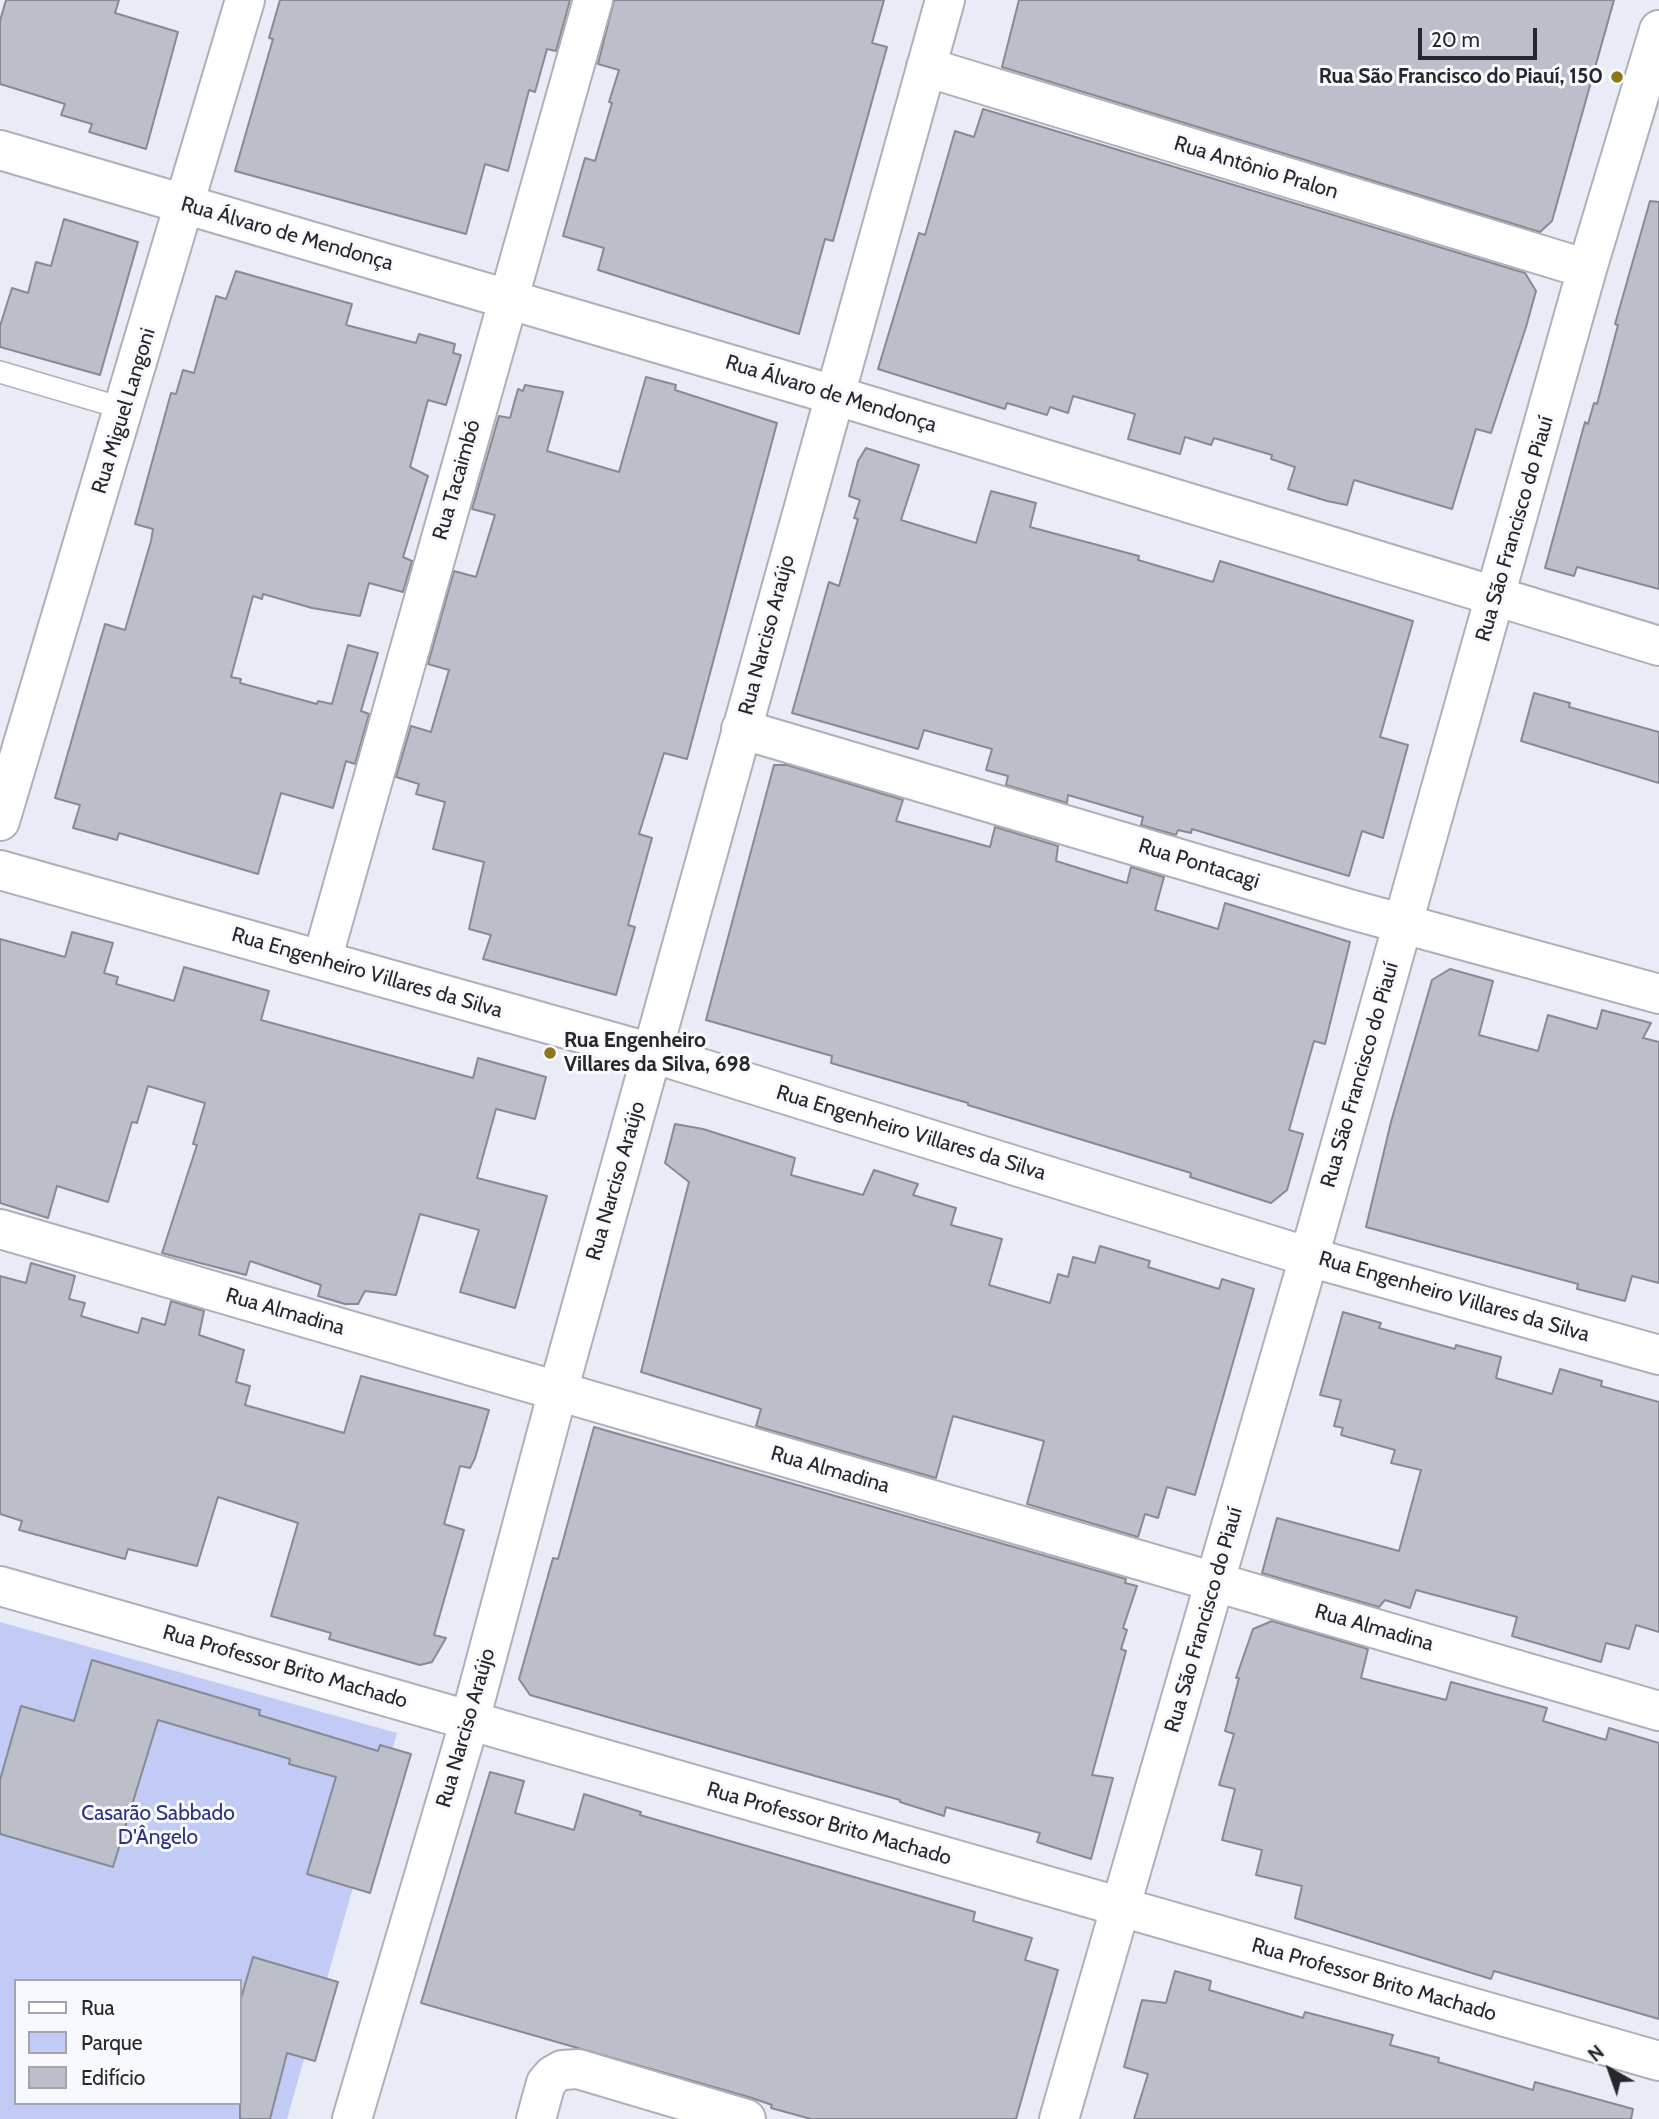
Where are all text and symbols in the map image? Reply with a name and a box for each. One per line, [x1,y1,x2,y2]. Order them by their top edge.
scale bar [1421,14,1540,58]
text: 20 m [1431,27,1480,52]
place label: Rua São Francisco do Piauí, 150 [1319,64,1603,90]
marker: Rua São Francisco do Piauí, 150 [1609,69,1625,85]
street label: Rua Antônio Pralon [1171,131,1341,205]
street label: Rua Álvaro de Mendonça [178,192,396,276]
street label: Rua Miguel Langoni [87,325,161,497]
street label: Rua Álvaro de Mendonça [722,350,940,438]
street label: Rua São Francisco do Piauí [1471,413,1559,645]
street label: Rua Tacaimbó [428,417,486,543]
street label: Rua Narciso Araújo [734,552,800,718]
street label: Rua Pontacagi [1135,834,1263,894]
street label: Rua Engenheiro Villares da Silva [229,922,505,1024]
street label: Rua São Francisco do Piauí [1316,959,1404,1191]
place label: Rua Engenheiro Villares da Silva, 698 [564,1028,751,1078]
marker: Rua Engenheiro Villares da Silva, 698 [542,1045,558,1061]
street label: Rua Engenheiro Villares da Silva [773,1080,1049,1186]
street label: Rua Narciso Araújo [581,1098,651,1264]
street label: Rua Engenheiro Villares da Silva [1316,1246,1592,1348]
street label: Rua Almadina [223,1283,347,1341]
street label: Rua Almadina [768,1441,892,1499]
street label: Rua São Francisco do Piauí [1160,1504,1248,1736]
street label: Rua Almadina [1312,1599,1436,1657]
street label: Rua Professor Brito Machado [160,1620,410,1714]
street label: Rua Narciso Araújo [431,1645,501,1811]
street label: Rua Professor Brito Machado [704,1777,954,1871]
park label: Casarão Sabbado D'Ângelo [81,1801,235,1851]
street label: Rua Professor Brito Machado [1249,1933,1499,2027]
legend [14,1979,242,2105]
text: Rua [81,1995,115,2020]
text: Parque [81,2030,143,2055]
north arrow [1575,2035,1645,2105]
text: N [1584,2040,1609,2067]
text: Edifício [81,2065,145,2090]

